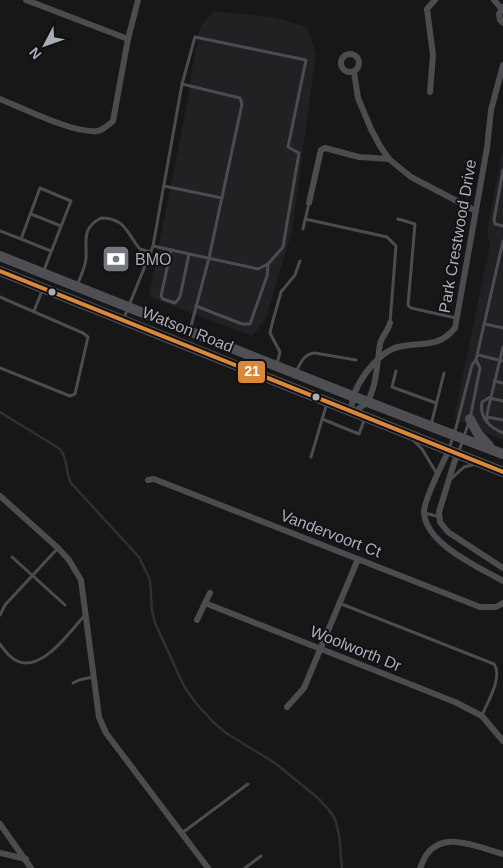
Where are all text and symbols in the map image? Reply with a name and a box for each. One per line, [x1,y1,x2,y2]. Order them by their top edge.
north arrow [20,20,70,70]
text: N [26,44,45,63]
street label: Park Crestwood Drive [436,158,479,314]
bank icon: BMO [101,244,131,274]
place label: BMO [135,251,171,268]
unlabelled marker [47,287,57,297]
street label: Watson Road [140,304,236,355]
line badge: 21 [237,360,266,384]
text: 21 [244,363,260,379]
unlabelled marker [311,392,321,402]
street label: Vandervoort Ct [278,506,384,561]
street label: Woolworth Dr [308,622,404,675]

